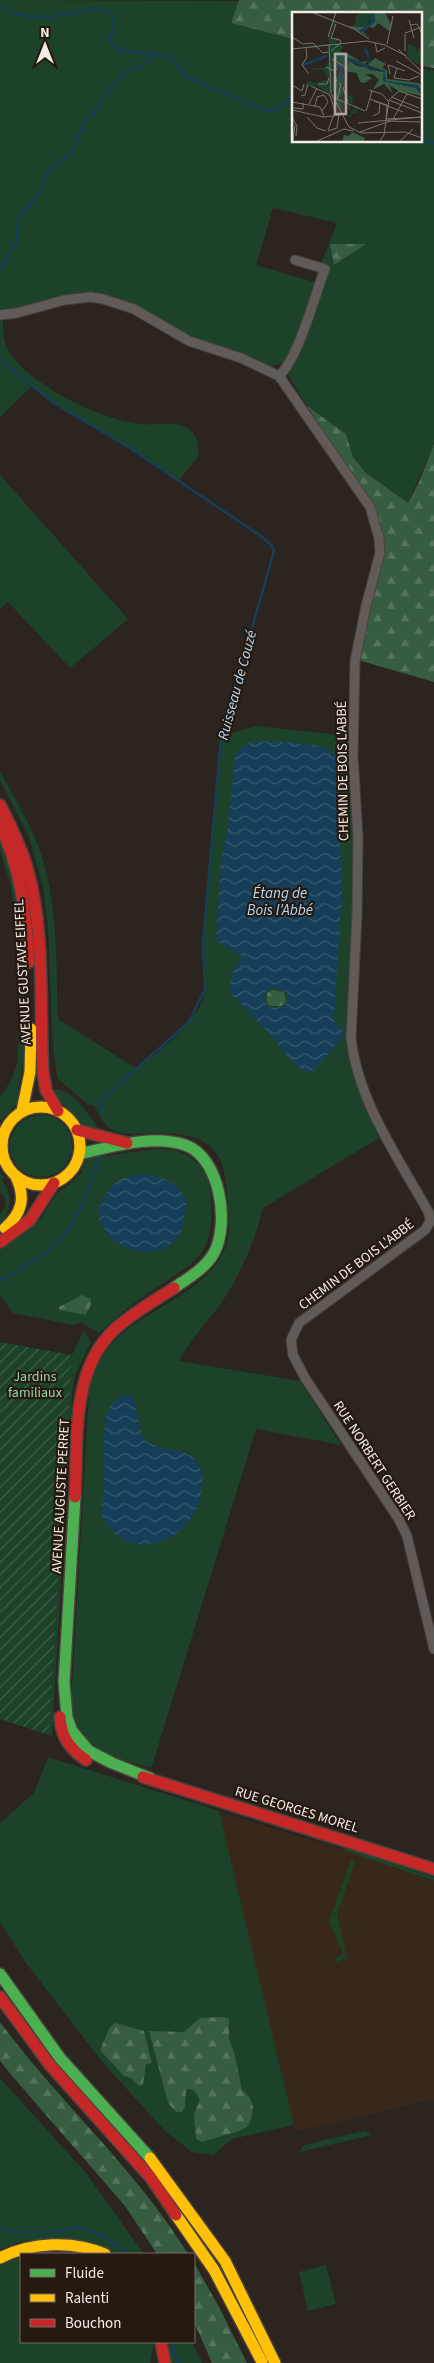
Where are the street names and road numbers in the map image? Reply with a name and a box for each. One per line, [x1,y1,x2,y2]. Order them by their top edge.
street label: CHEMIN DE BOIS L'ABBÉ [332,701,354,841]
street label: AVENUE GUSTAVE EIFFEL [9,898,37,1045]
street label: CHEMIN DE BOIS L'ABBÉ [295,1215,419,1315]
street label: RUE NORBERT GERBIER [328,1397,420,1524]
street label: AVENUE AUGUSTE PERRET [47,1418,75,1574]
street label: RUE GEORGES MOREL [232,1782,361,1838]

